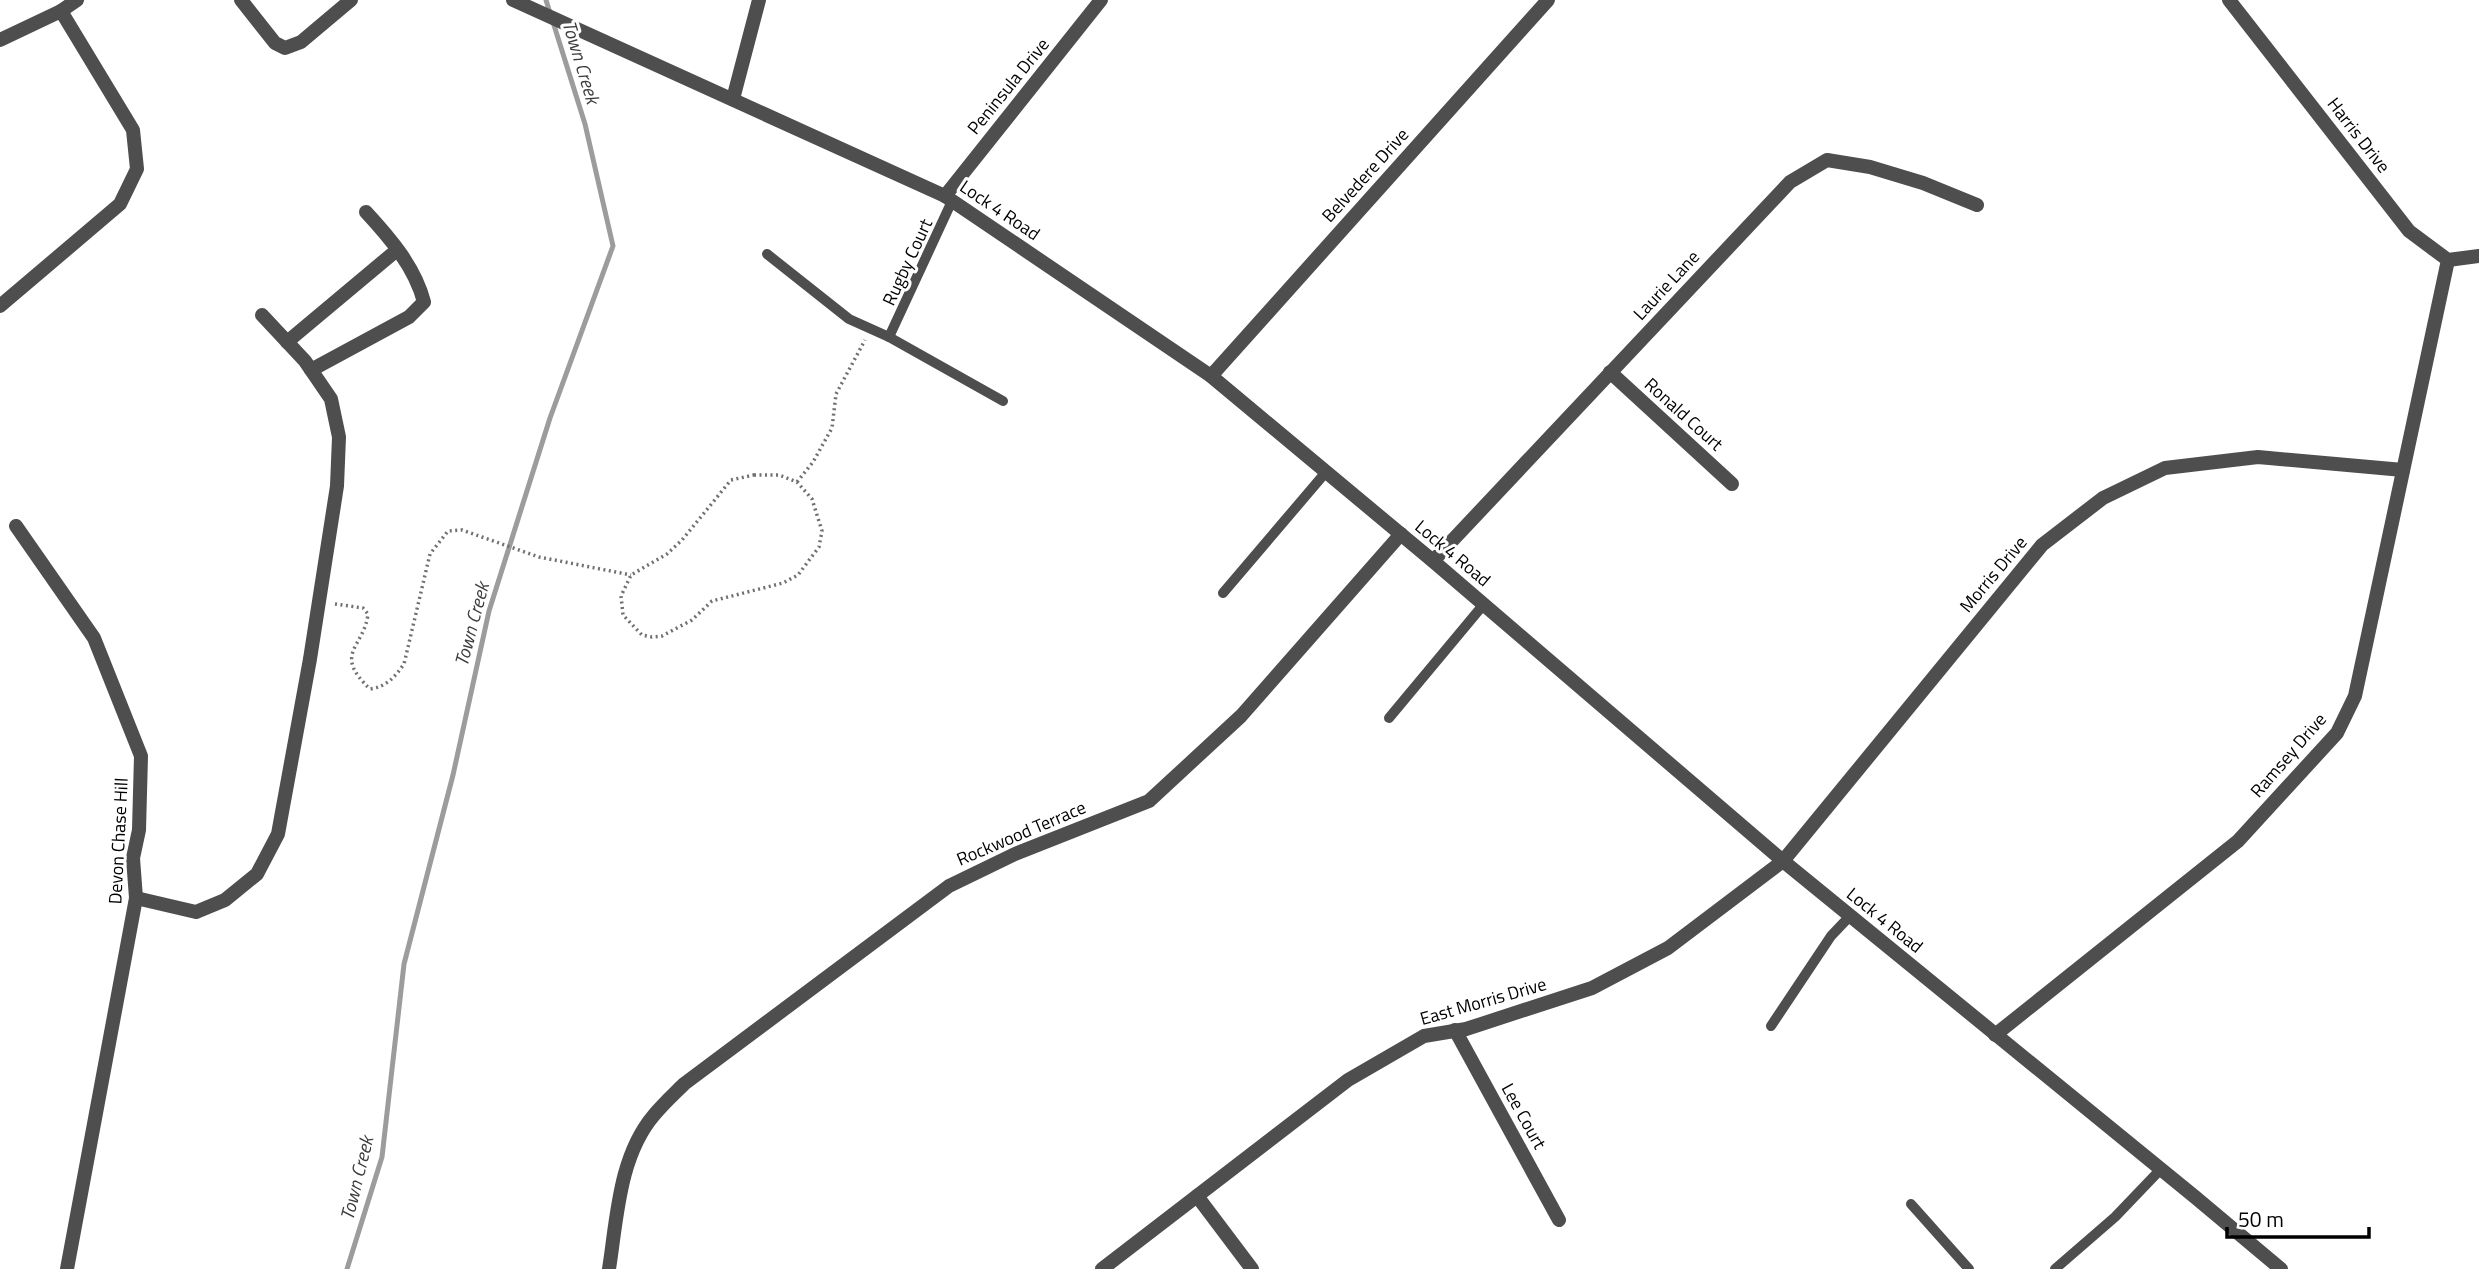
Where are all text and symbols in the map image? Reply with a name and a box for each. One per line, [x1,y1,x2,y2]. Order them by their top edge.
water label: Town Creek [556,17,609,110]
street label: Peninsula Drive [961,32,1055,140]
street label: Harris Drive [2321,92,2397,178]
street label: Belvedere Drive [1315,122,1415,228]
street label: Lock 4 Road [955,173,1045,247]
street label: Rugby Court [875,214,939,310]
street label: Laurie Lane [1627,244,1705,326]
street label: Ronald Court [1639,371,1730,457]
street label: Lock 4 Road [1409,513,1497,593]
street label: Morris Drive [1953,530,2033,618]
water label: Town Creek [446,576,497,669]
street label: Ramsey Drive [2244,707,2332,803]
street label: Devon Chase Hill [101,777,135,905]
street label: Rockwood Terrace [952,794,1090,872]
street label: Lock 4 Road [1841,881,1929,959]
street label: East Morris Drive [1417,970,1549,1032]
street label: Lee Court [1495,1078,1554,1155]
water label: Town Creek [332,1131,381,1223]
scale bar [2227,1196,2369,1240]
text: 50 m [2238,1203,2284,1235]

